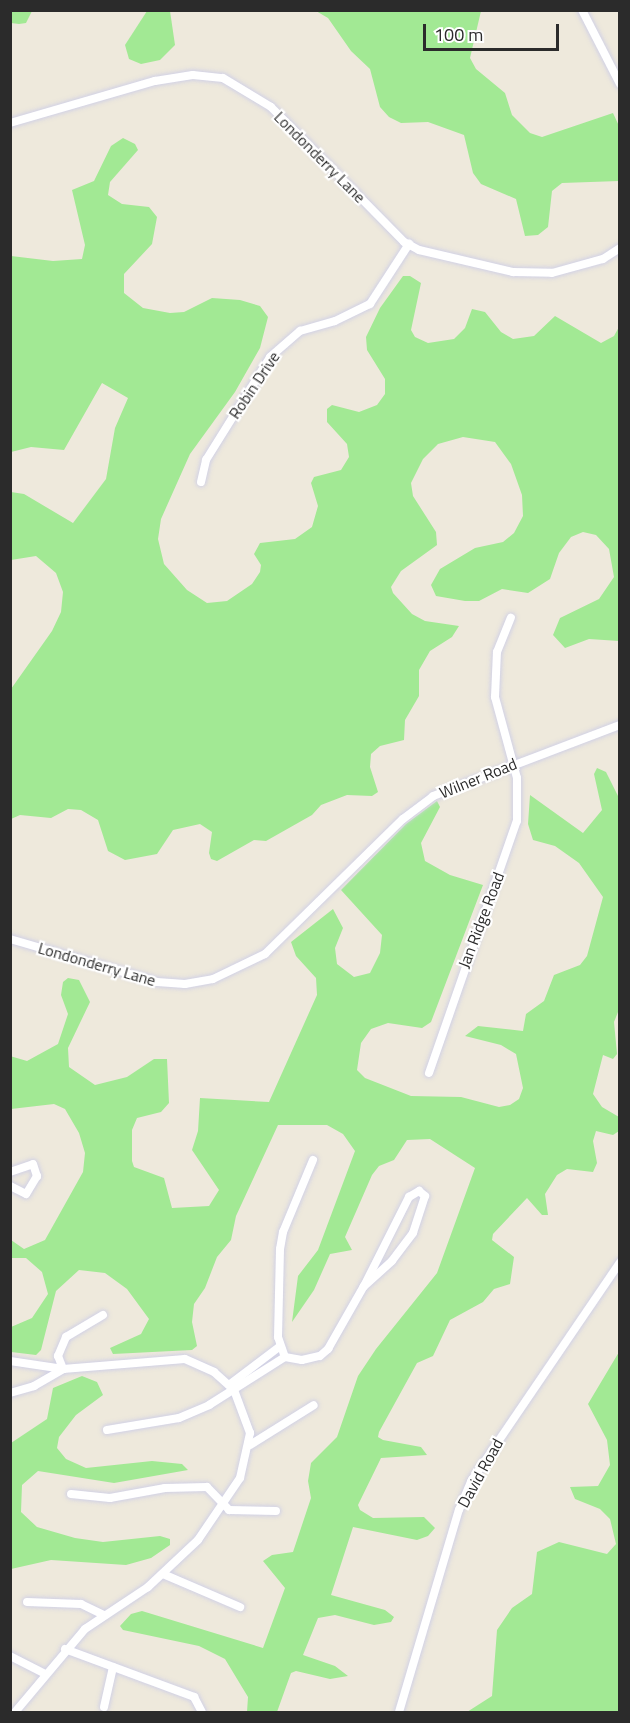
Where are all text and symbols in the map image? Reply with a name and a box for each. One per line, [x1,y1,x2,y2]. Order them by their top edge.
scale bar [426,12,562,50]
text: 100 m [434,21,483,48]
street label: Londonderry Lane [270,107,370,207]
street label: Robin Drive [224,348,284,422]
street label: Wilner Road [437,754,519,802]
street label: Jan Ridge Road [454,869,508,971]
street label: Londonderry Lane [36,938,158,990]
street label: David Road [453,1435,507,1511]

